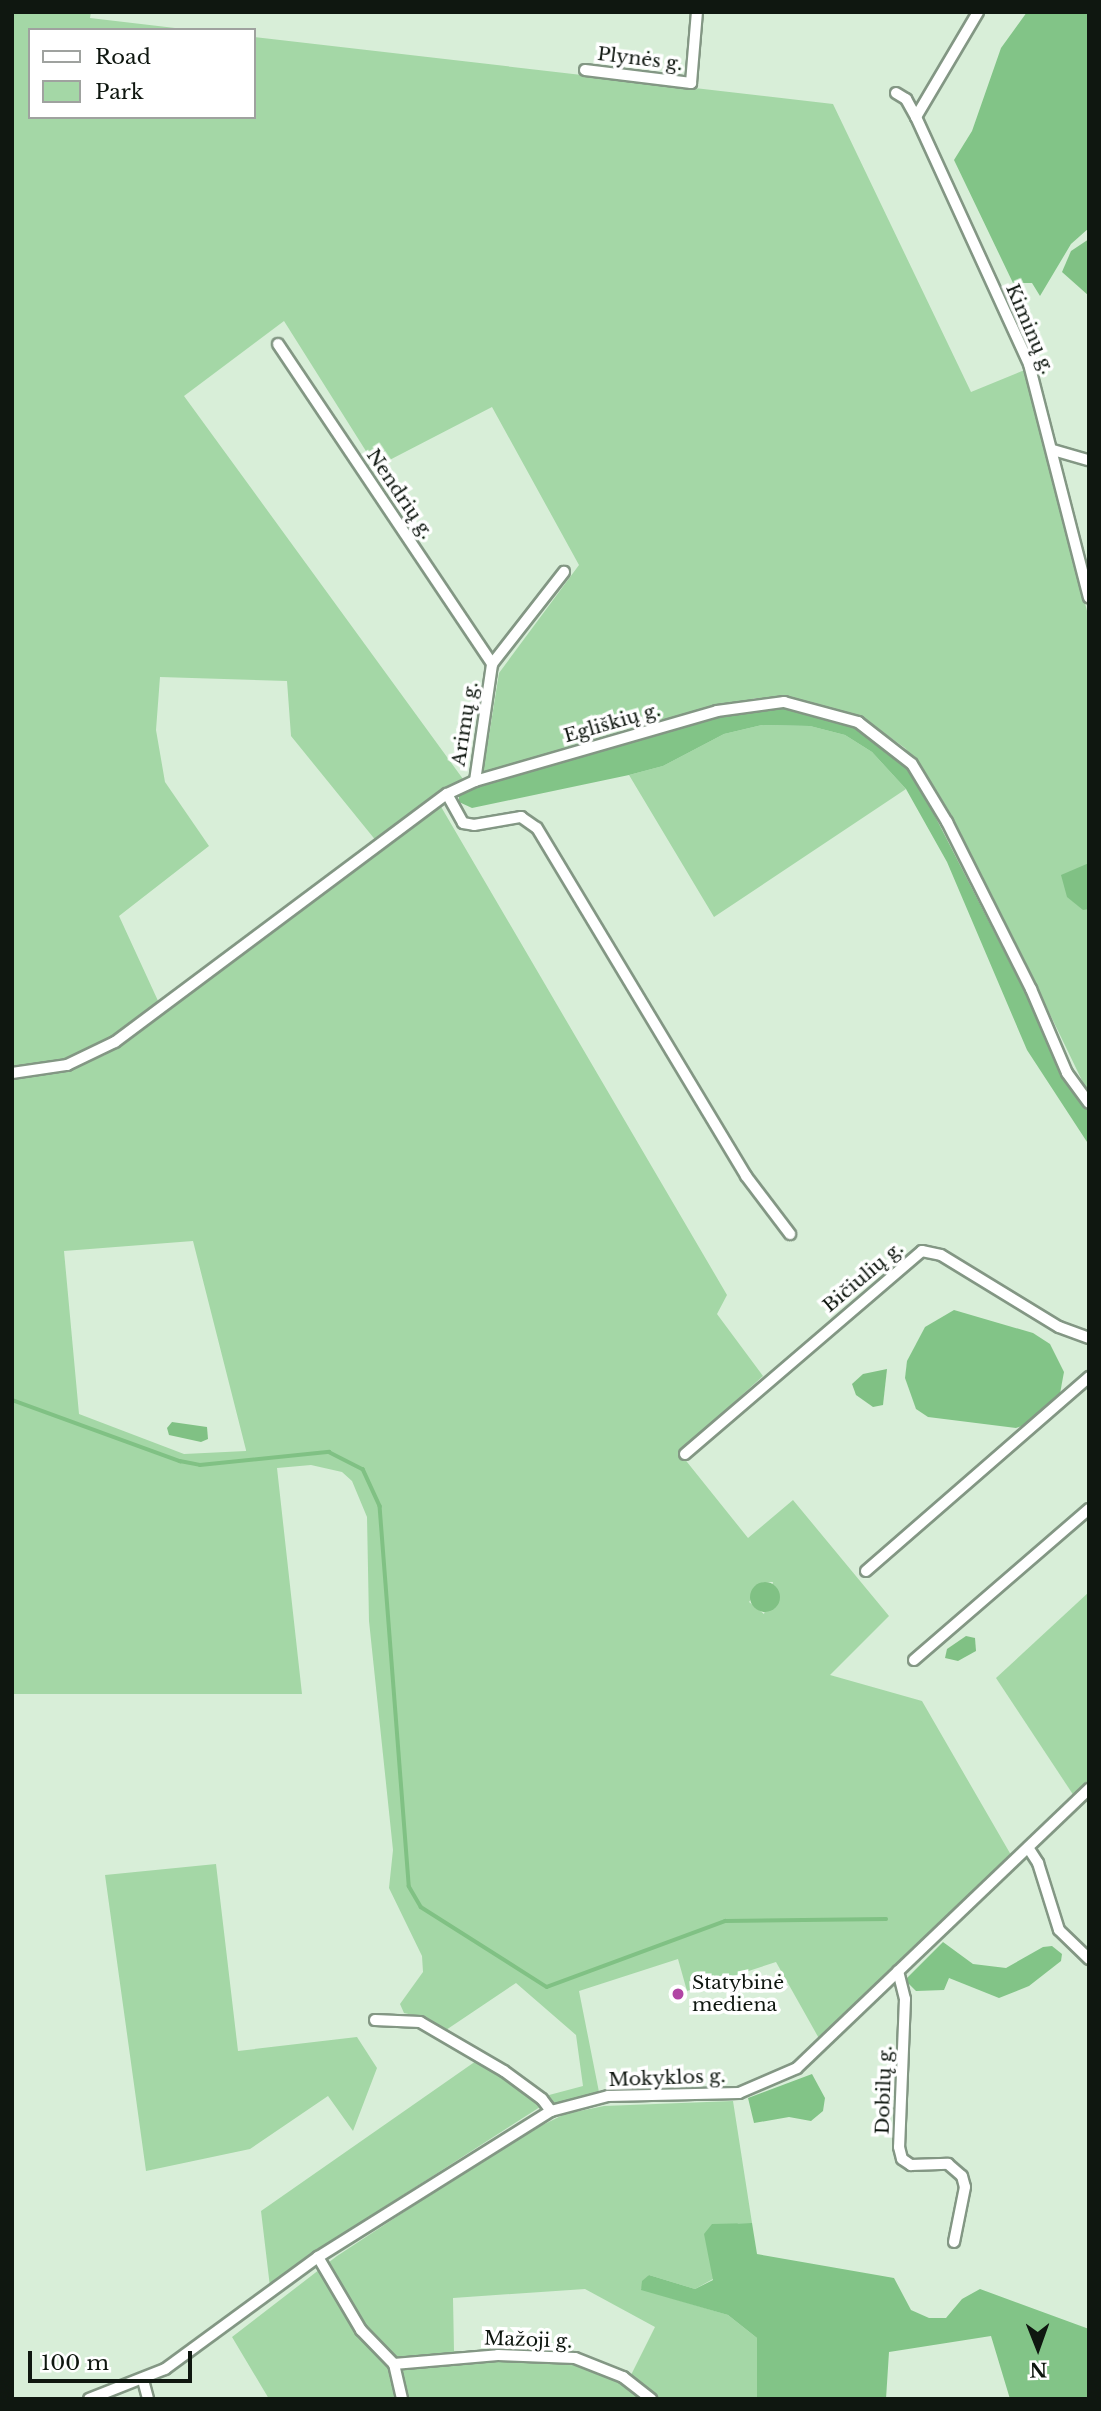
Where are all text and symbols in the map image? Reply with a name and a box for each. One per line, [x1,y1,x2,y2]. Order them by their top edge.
legend [28,28,256,119]
street label: Plynės g. [596,42,684,76]
text: Road [95,44,151,70]
text: Park [95,79,144,105]
street label: Kiminų g. [1001,280,1059,378]
street label: Nendrių g. [362,445,438,543]
street label: Arimų g. [447,680,483,768]
street label: Egliškių g. [561,698,663,748]
street label: Bičiulių g. [818,1237,908,1317]
place label: Statybinė mediena [692,1972,784,2016]
marker: Statybinė mediena [670,1986,686,2002]
street label: Dobilų g. [871,2045,897,2135]
street label: Mokyklos g. [608,2065,726,2091]
north arrow [1003,2313,1073,2383]
street label: Mažoji g. [483,2327,573,2353]
scale bar [32,2338,196,2382]
text: 100 m [41,2350,109,2376]
text: N [1029,2358,1048,2381]

